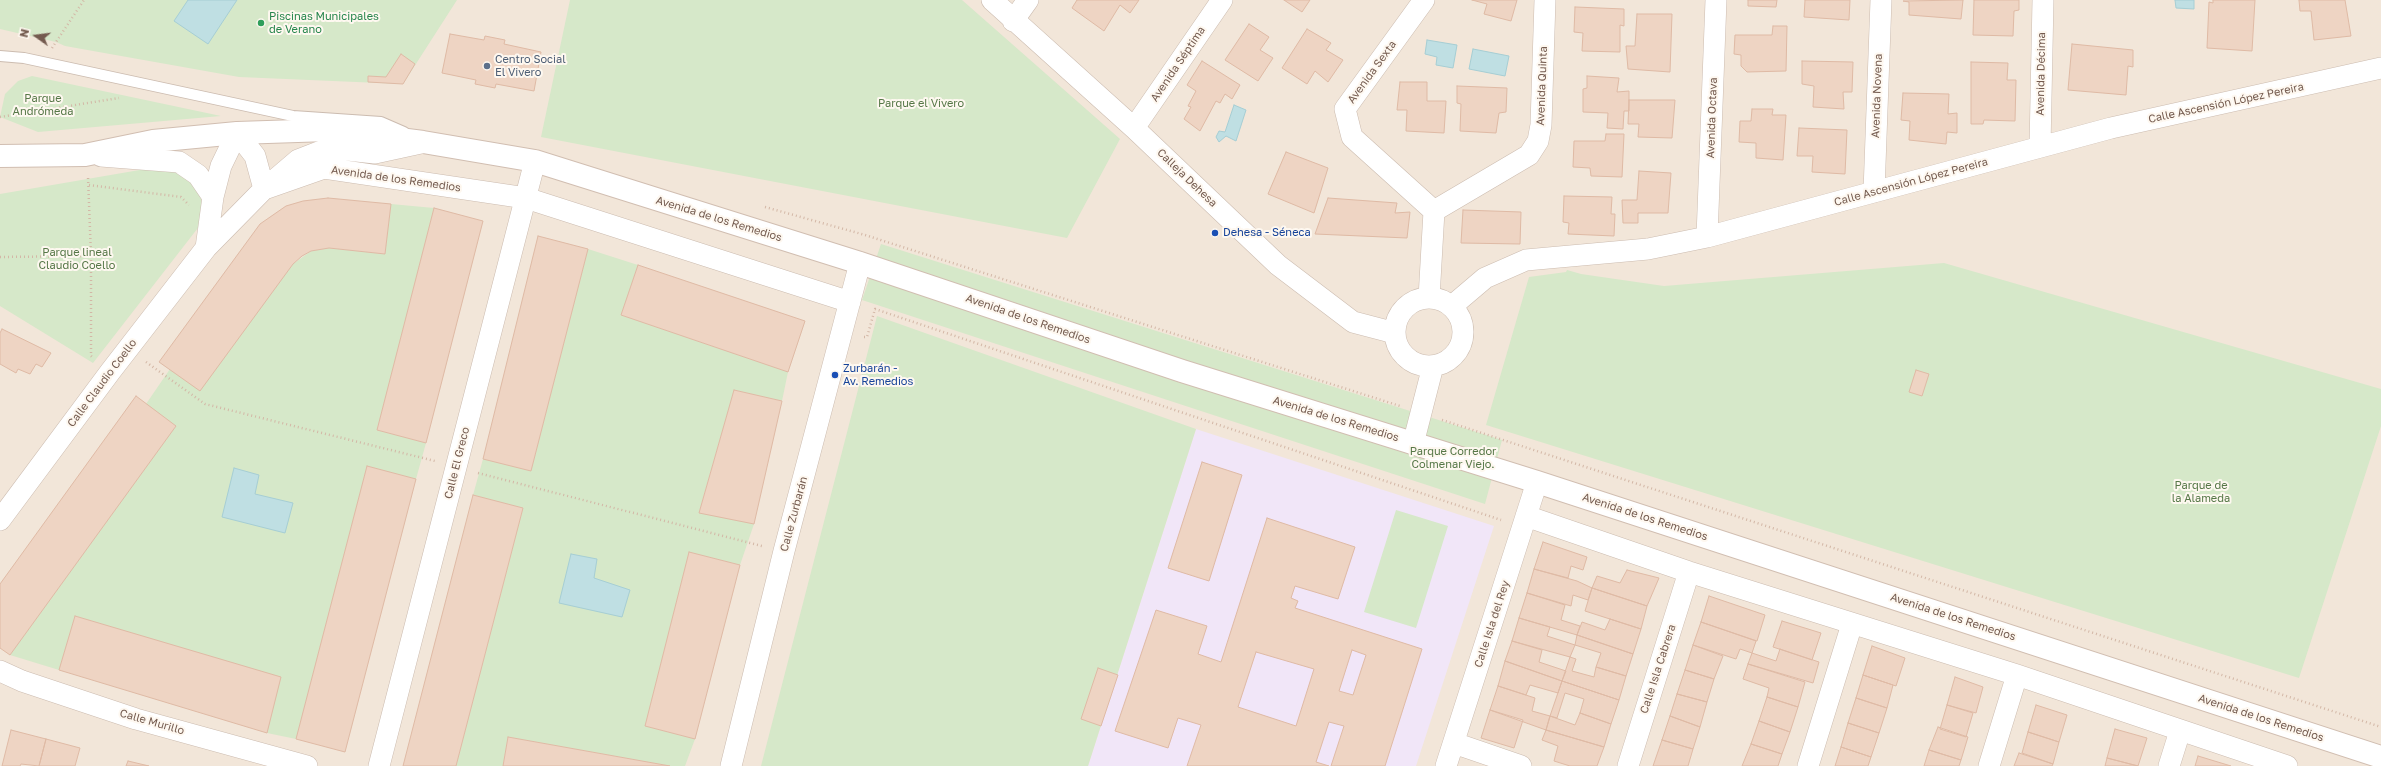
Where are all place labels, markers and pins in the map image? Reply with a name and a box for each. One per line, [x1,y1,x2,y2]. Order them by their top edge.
place label: Piscinas Municipales de Verano [269,10,379,36]
marker: Piscinas Municipales de Verano [256,18,266,28]
place label: Centro Social El Vivero [495,53,566,79]
marker: Centro Social El Vivero [482,61,492,71]
place label: Dehesa - Séneca [1223,226,1311,240]
marker: Dehesa - Séneca [1210,228,1220,238]
place label: Zurbarán - Av. Remedios [843,362,913,388]
marker: Zurbarán - Av. Remedios [830,370,840,380]

